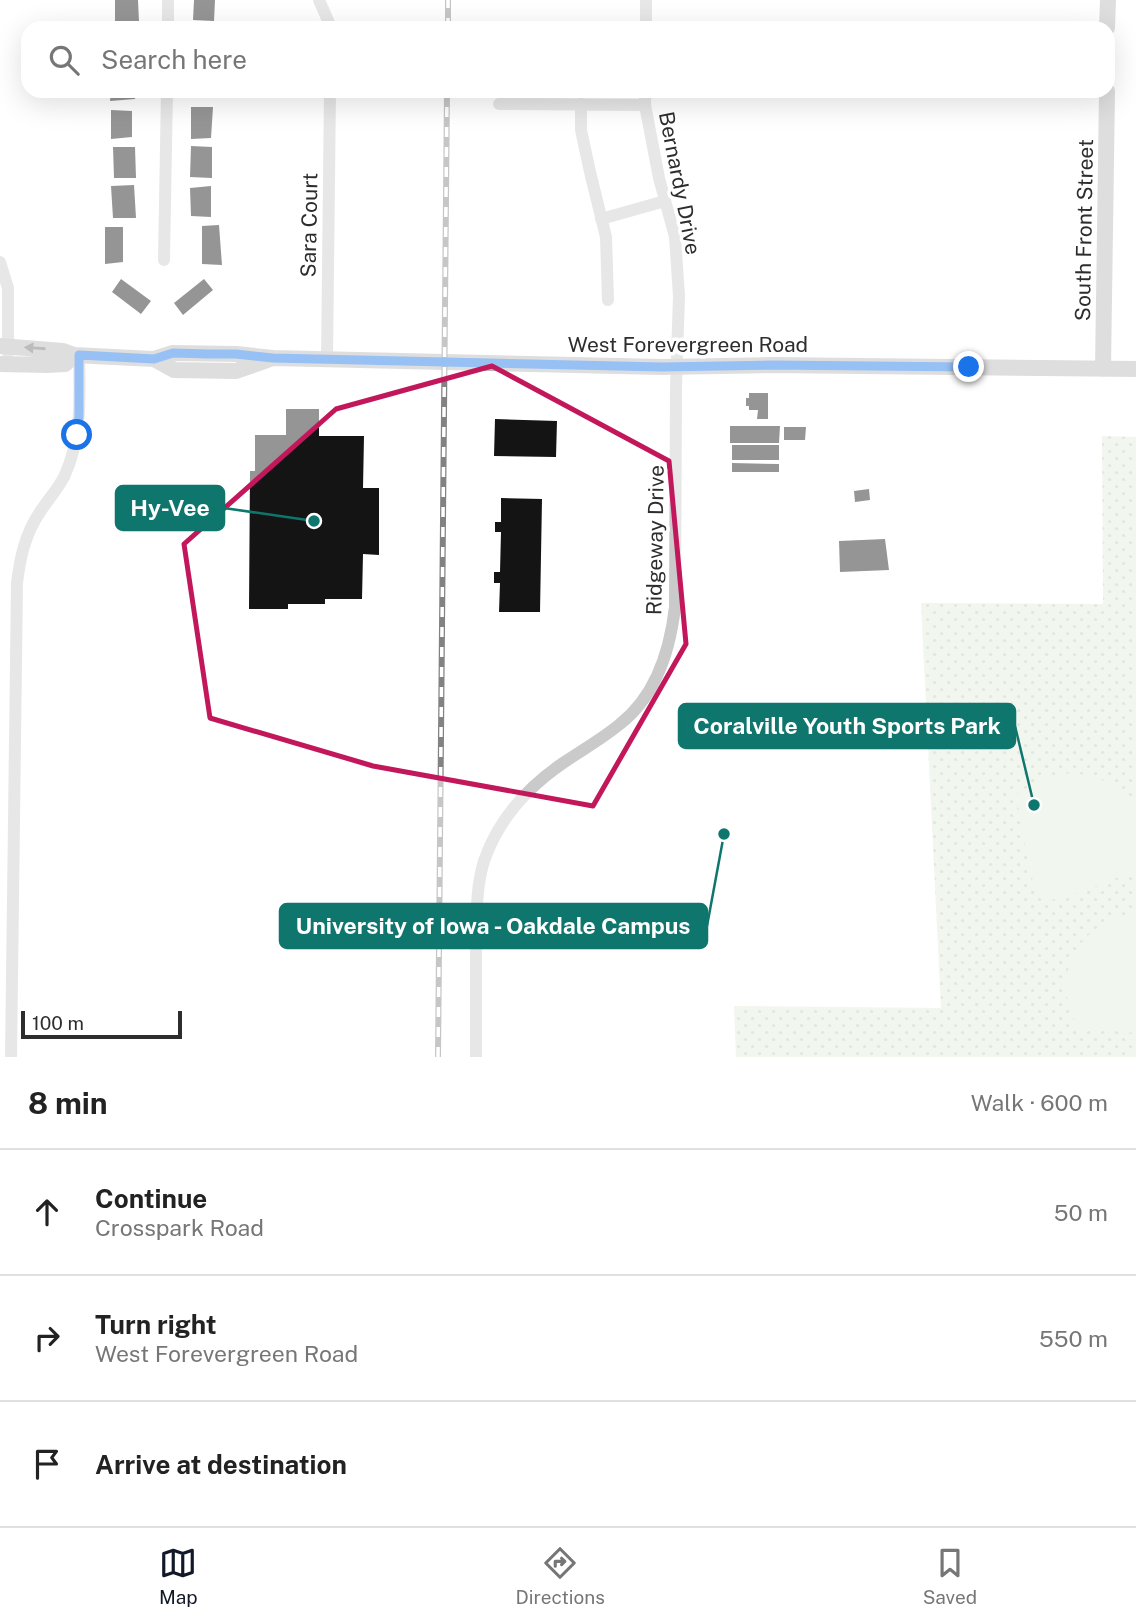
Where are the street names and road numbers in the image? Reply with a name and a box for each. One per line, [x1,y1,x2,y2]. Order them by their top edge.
street label: Bernardy Drive [654,109,706,257]
street label: South Front Street [1070,139,1098,321]
street label: Sara Court [296,172,322,278]
street label: West Forevergreen Road [568,332,808,357]
street label: Ridgeway Drive [641,465,669,615]

